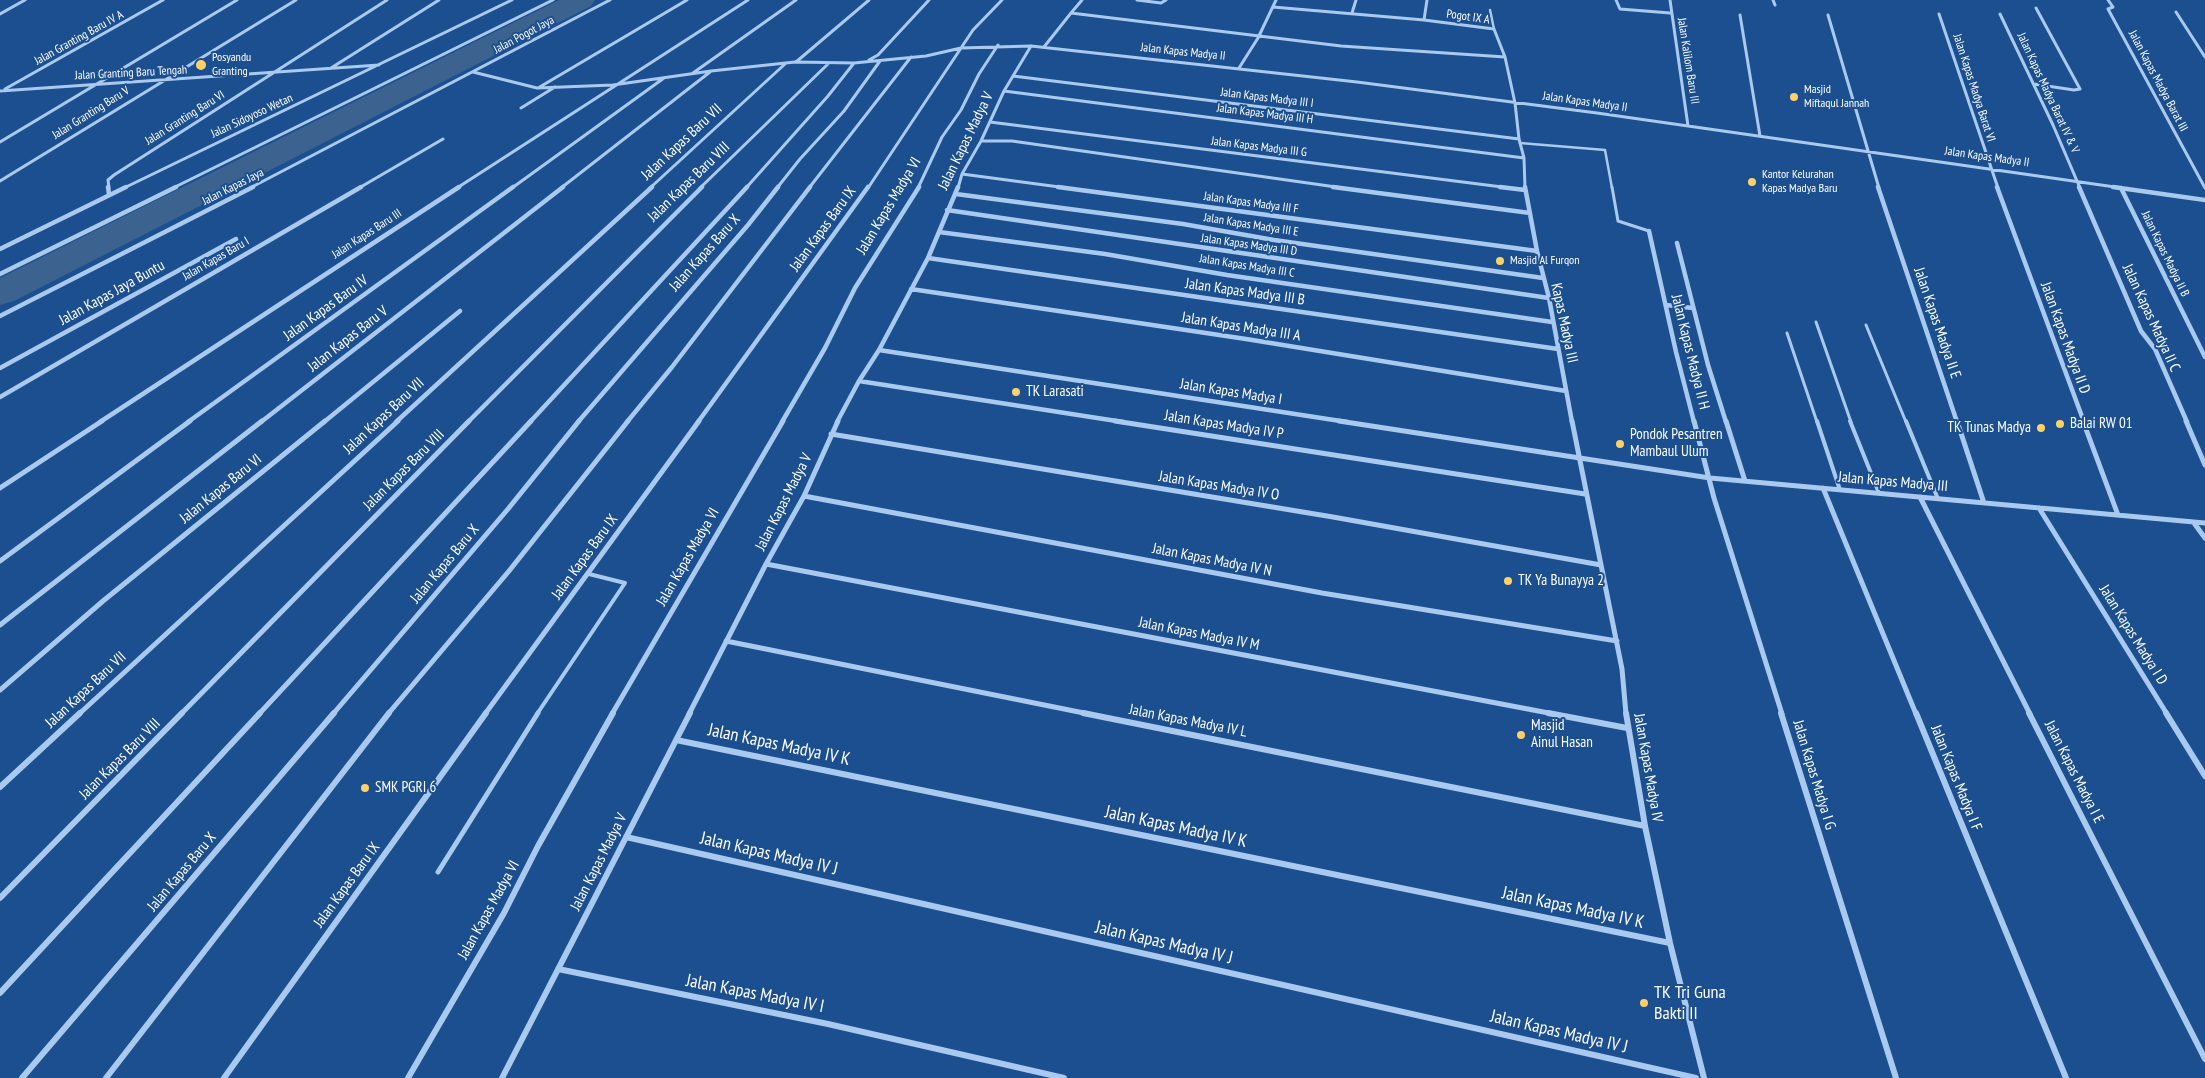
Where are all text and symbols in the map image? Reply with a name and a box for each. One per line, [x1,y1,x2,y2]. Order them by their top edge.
street label: Pogot IX A [1445,7,1491,27]
street label: Jalan Granting Baru IV A [32,8,126,68]
street label: Jalan Pogot Jaya [491,13,557,57]
street label: Jalan Kalilom Baru III [1674,17,1702,105]
street label: Jalan Kapas Madya Barat III [2125,28,2191,134]
street label: Jalan Kapas Madya Barat IV & V [2014,31,2082,155]
street label: Jalan Kapas Madya Barat VI [1950,32,1998,144]
street label: Jalan Kapas Madya II [1140,40,1226,64]
place label: Posyandu Granting [212,51,251,79]
marker: Posyandu Granting [194,58,208,72]
street label: Jalan Granting Baru Tengah [75,63,187,83]
street label: Jalan Granting Baru V [50,83,132,143]
place label: Masjid Miftaqul Jannah [1804,83,1869,111]
street label: Jalan Kapas Madya III I [1220,85,1314,111]
street label: Jalan Granting Baru VI [143,88,227,148]
street label: Jalan Kapas Madya V [935,89,997,193]
street label: Jalan Kapas Madya II [1542,89,1628,115]
street label: Jalan Sidoyoso Wetan [209,91,295,141]
marker: Masjid Miftaqul Jannah [1788,91,1800,103]
street label: Jalan Kapas Baru VII [638,100,726,184]
street label: Jalan Kapas Madya III H [1216,101,1314,127]
street label: Jalan Kapas Madya III G [1210,134,1308,160]
street label: Jalan Kapas Baru VIII [644,138,734,226]
street label: Jalan Kapas Madya II [1944,144,2030,170]
street label: Jalan Kapas Madya VI [853,154,925,258]
street label: Jalan Kapas Jaya [200,165,266,209]
place label: Kantor Kelurahan Kapas Madya Baru [1762,168,1838,196]
marker: Kantor Kelurahan Kapas Madya Baru [1746,176,1758,188]
street label: Jalan Kapas Baru IX [786,183,860,275]
street label: Jalan Kapas Madya III F [1203,189,1299,217]
street label: Jalan Kapas Baru III [330,206,404,262]
street label: Jalan Kapas Madya II B [2138,209,2192,299]
street label: Jalan Kapas Madya III E [1203,210,1299,240]
street label: Jalan Kapas Baru X [666,211,744,295]
street label: Jalan Kapas Madya III D [1200,231,1298,259]
street label: Jalan Kapas Baru I [180,234,252,284]
street label: Jalan Kapas Madya III C [1198,251,1296,281]
place label: Masjid Al Furqon [1510,254,1580,268]
marker: Masjid Al Furqon [1494,255,1506,267]
street label: Jalan Kapas Jaya Buntu [56,257,168,329]
street label: Jalan Kapas Madya II C [2118,261,2184,375]
street label: Jalan Kapas Madya II E [1910,265,1964,381]
street label: Jalan Kapas Baru IV [280,271,372,345]
street label: Jalan Kapas Madya III B [1184,275,1306,309]
street label: Jalan Kapas Madya II D [2036,280,2094,396]
street label: Kapas Madya III [1547,281,1581,365]
street label: Jalan Kapas Madya II H [1667,293,1713,411]
street label: Jalan Kapas Baru V [304,302,392,376]
street label: Jalan Kapas Madya III A [1180,309,1302,345]
street label: Jalan Kapas Baru VII [340,374,428,458]
street label: Jalan Kapas Madya I [1179,375,1283,409]
place label: TK Larasati [1026,383,1084,401]
marker: TK Larasati [1010,386,1022,398]
street label: Jalan Kapas Madya IV P [1163,407,1285,443]
place label: Balai RW 01 [2070,415,2132,433]
marker: Balai RW 01 [2054,418,2066,430]
place label: TK Tunas Madya [1947,419,2031,437]
marker: TK Tunas Madya [2035,422,2047,434]
street label: Jalan Kapas Baru VIII [360,426,448,514]
place label: Pondok Pesantren Mambaul Ulum [1630,426,1723,461]
marker: Pondok Pesantren Mambaul Ulum [1614,438,1626,450]
street label: Jalan Kapas Madya V [752,450,816,554]
street label: Jalan Kapas Baru VI [176,451,266,527]
street label: Jalan Kapas Madya IV O [1158,468,1280,504]
street label: Jalan Kapas Madya III [1837,468,1949,496]
street label: Jalan Kapas Madya VI [653,505,723,609]
street label: Jalan Kapas Baru IX [548,511,622,603]
street label: Jalan Kapas Baru X [407,521,483,607]
street label: Jalan Kapas Madya IV N [1151,540,1273,580]
place label: TK Ya Bunayya 2 [1518,572,1604,590]
marker: TK Ya Bunayya 2 [1502,575,1514,587]
street label: Jalan Kapas Madya I D [2095,582,2171,688]
street label: Jalan Kapas Madya IV M [1137,613,1261,655]
street label: Jalan Kapas Baru VII [42,648,130,732]
street label: Jalan Kapas Madya IV L [1128,701,1248,741]
street label: Jalan Kapas Madya IV [1630,712,1666,824]
street label: Jalan Kapas Baru VIII [76,715,164,803]
place label: Masjid Ainul Hasan [1531,717,1593,752]
street label: Jalan Kapas Madya I G [1789,718,1839,832]
street label: Jalan Kapas Madya I E [2040,718,2108,826]
street label: Jalan Kapas Madya IV K [706,719,852,771]
street label: Jalan Kapas Madya I F [1927,722,1985,834]
marker: Masjid Ainul Hasan [1515,729,1527,741]
place label: SMK PGRI 6 [375,779,436,797]
marker: SMK PGRI 6 [359,782,371,794]
street label: Jalan Kapas Madya IV K [1103,801,1249,853]
street label: Jalan Kapas Madya V [567,810,631,914]
street label: Jalan Kapas Madya IV J [698,828,840,880]
street label: Jalan Kapas Baru X [144,829,220,915]
street label: Jalan Kapas Baru IX [310,839,384,931]
street label: Jalan Kapas Madya VI [454,858,524,962]
street label: Jalan Kapas Madya IV K [1500,882,1646,934]
street label: Jalan Kapas Madya IV J [1093,917,1235,969]
street label: Jalan Kapas Madya IV I [684,970,826,1018]
place label: TK Tri Guna Bakti II [1654,982,1726,1024]
marker: TK Tri Guna Bakti II [1638,997,1650,1009]
street label: Jalan Kapas Madya IV J [1488,1006,1630,1058]

